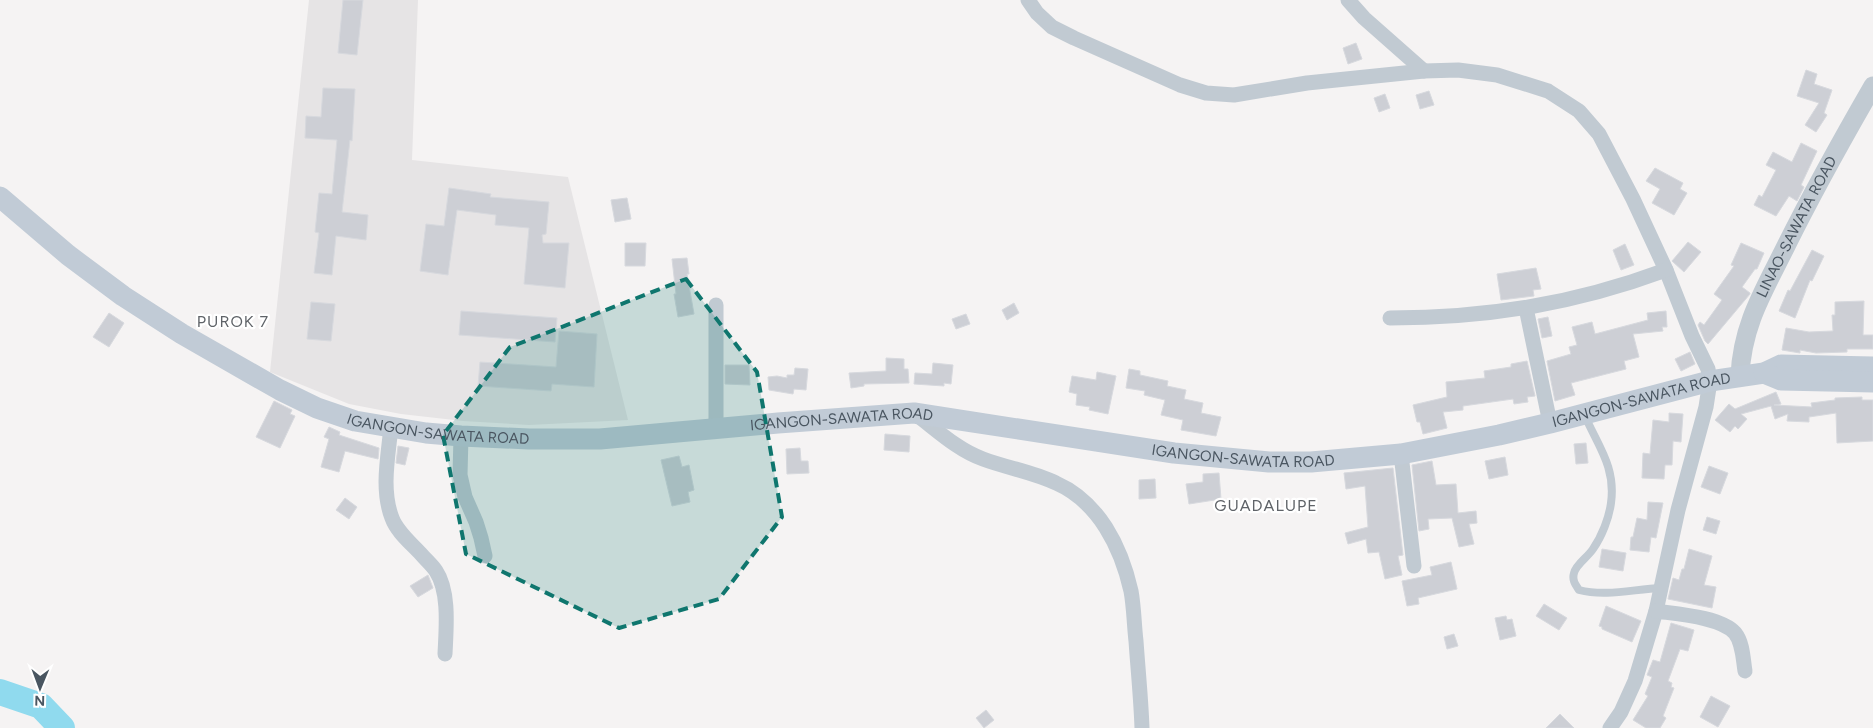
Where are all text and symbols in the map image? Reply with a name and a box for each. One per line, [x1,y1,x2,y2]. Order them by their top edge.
street label: LINAO-SAWATA ROAD [1753,153,1841,300]
district label: PUROK 7 [197,312,269,331]
street label: IGANGON-SAWATA ROAD [1550,369,1732,431]
street label: IGANGON-SAWATA ROAD [749,404,934,434]
street label: IGANGON-SAWATA ROAD [344,410,530,448]
street label: IGANGON-SAWATA ROAD [1150,441,1335,471]
district label: GUADALUPE [1214,496,1318,515]
north arrow [15,663,65,713]
text: N [34,692,45,709]

